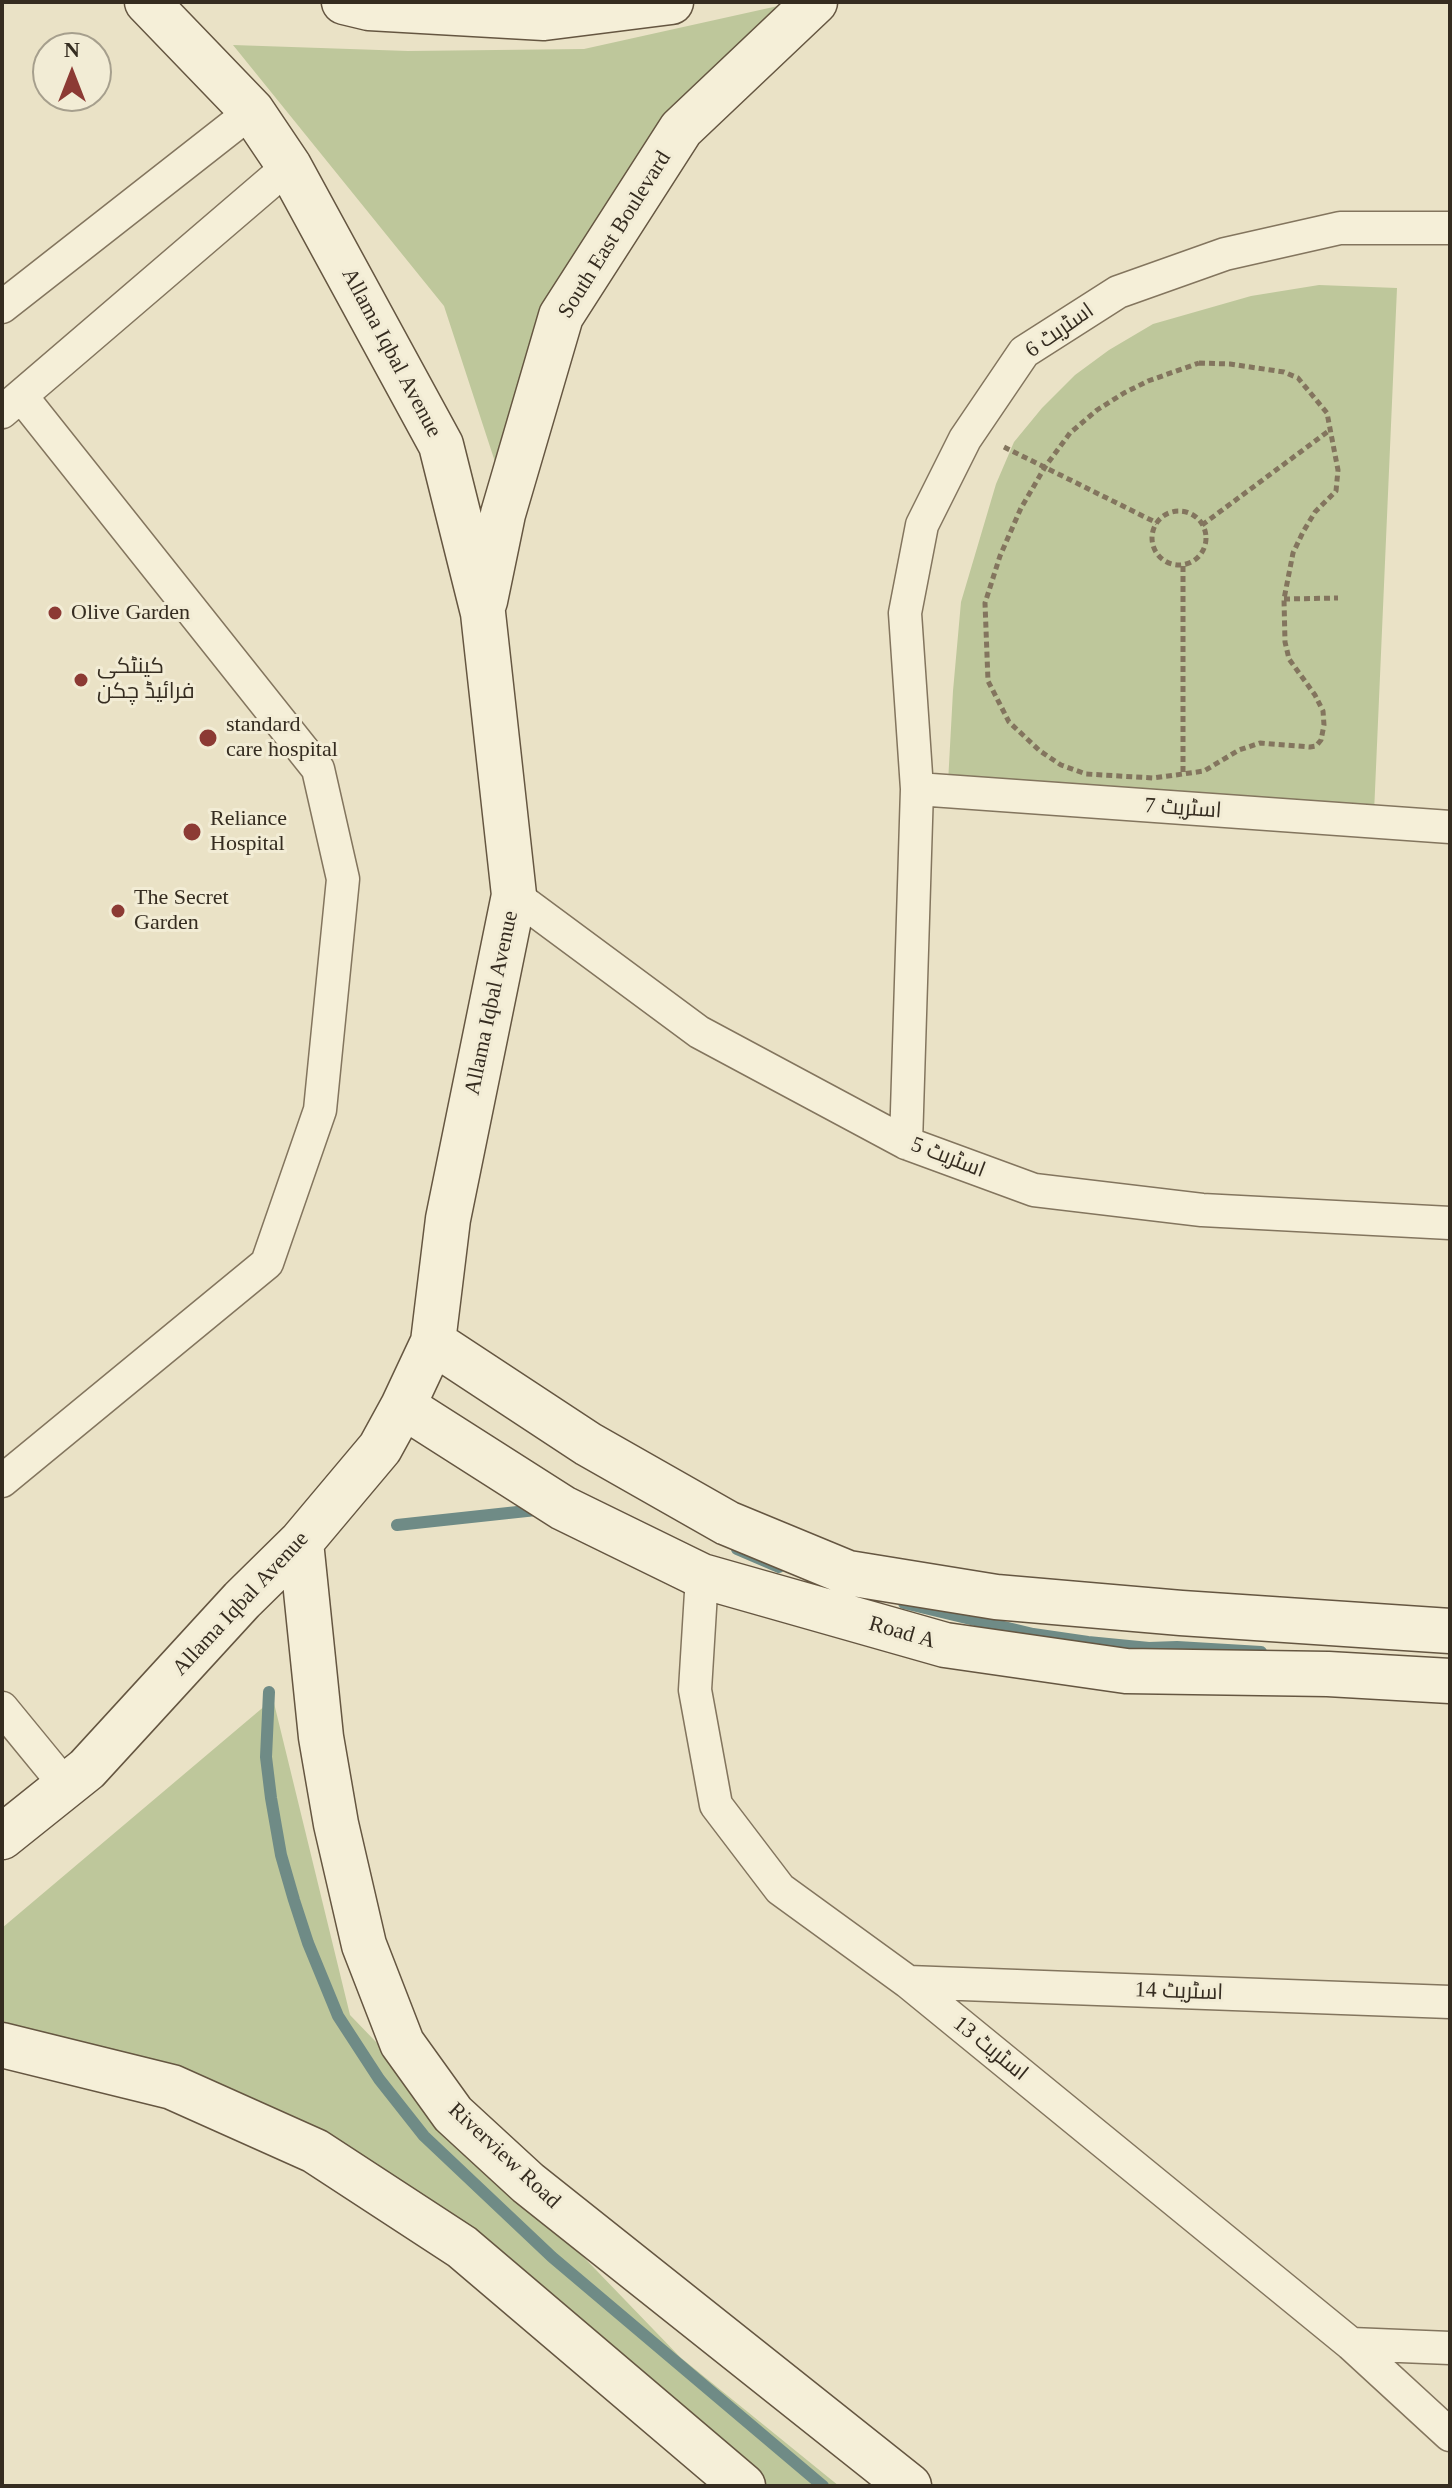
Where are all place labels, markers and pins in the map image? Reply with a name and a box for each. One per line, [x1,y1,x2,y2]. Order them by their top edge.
place label: Olive Garden [71,600,190,626]
marker: Olive Garden [46,604,64,622]
place label: کینٹکی فرائیڈ چکن [97,654,195,706]
marker: کینٹکی فرائیڈ چکن [72,671,90,689]
place label: standard care hospital [226,712,338,764]
marker: standard care hospital [197,727,219,749]
place label: Reliance Hospital [210,806,287,858]
marker: Reliance Hospital [181,821,203,843]
place label: The Secret Garden [134,885,229,936]
marker: The Secret Garden [109,902,127,920]

